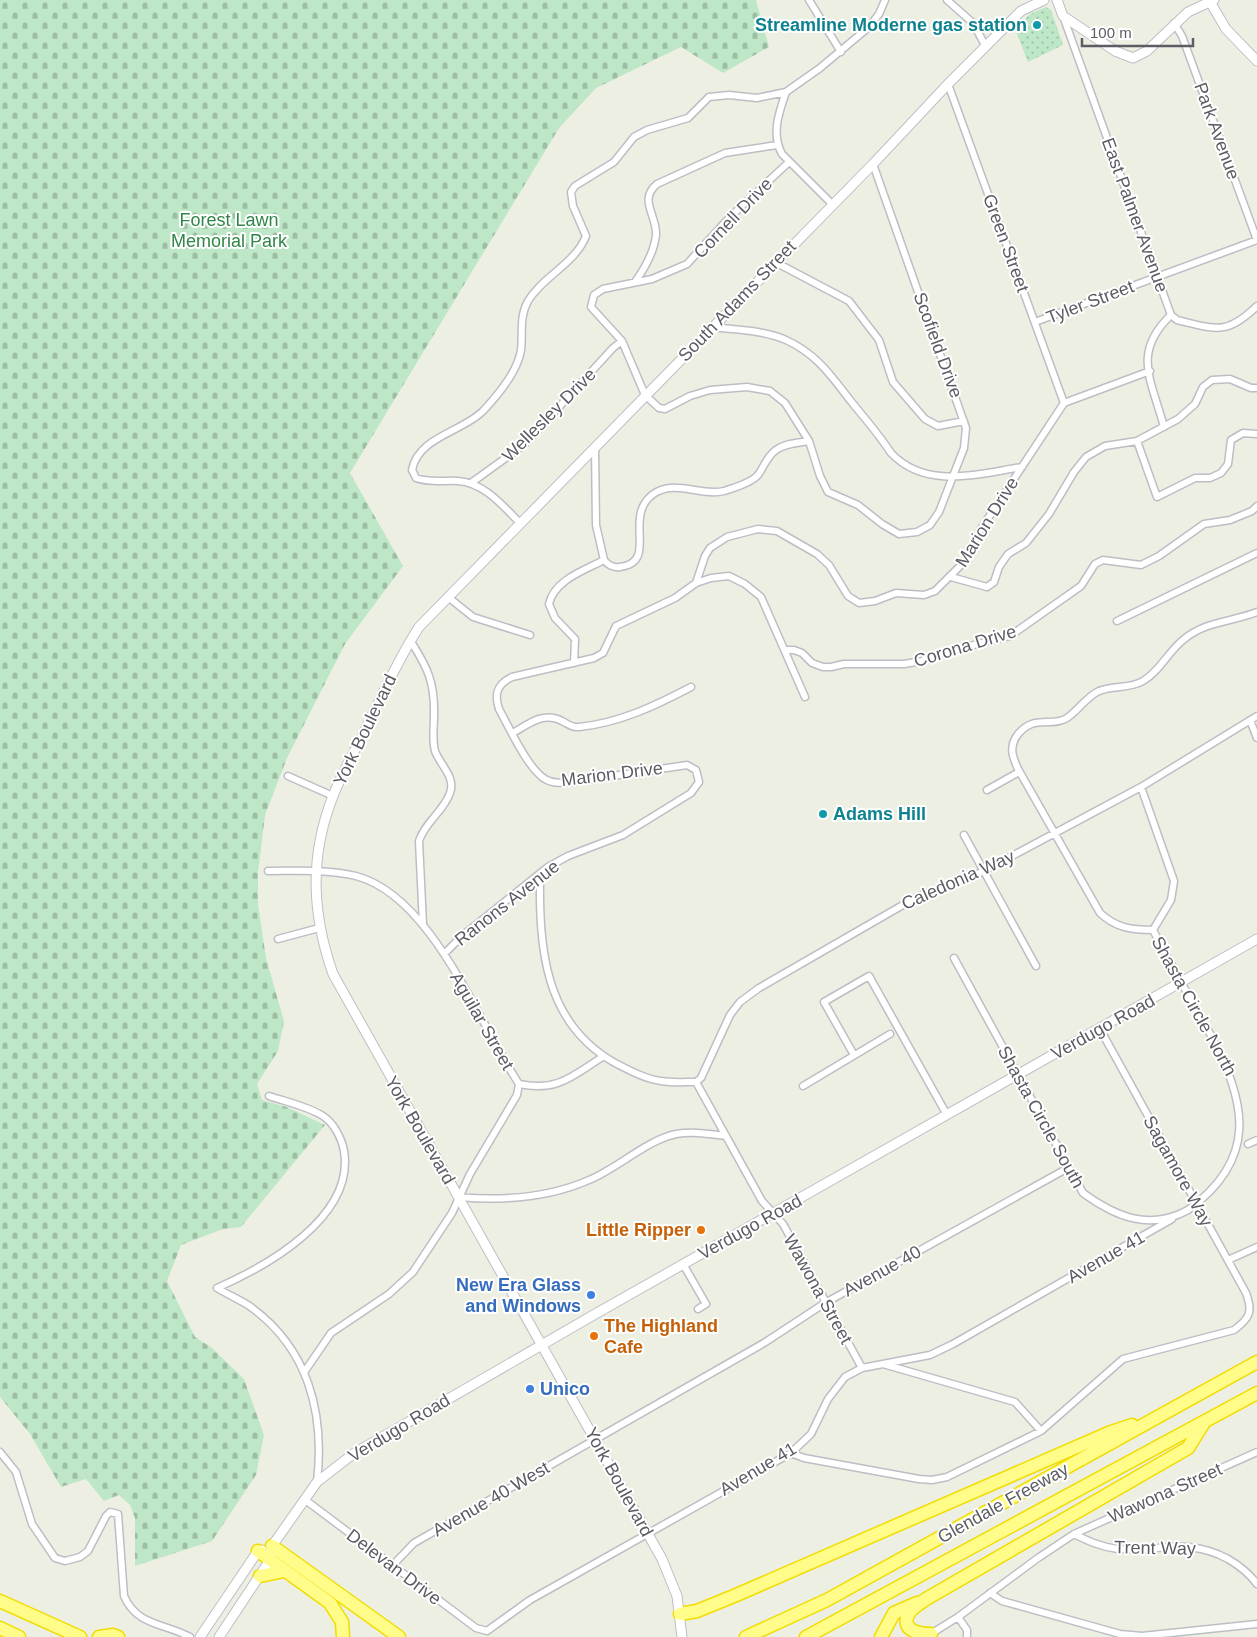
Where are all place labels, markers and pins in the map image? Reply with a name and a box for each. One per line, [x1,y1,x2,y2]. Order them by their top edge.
place label: Streamline Moderne gas station [755,15,1027,35]
marker: Streamline Moderne gas station [1031,19,1043,31]
place label: Adams Hill [833,804,926,824]
marker: Adams Hill [817,808,829,820]
place label: Little Ripper [586,1220,691,1240]
marker: Little Ripper [695,1224,707,1236]
place label: New Era Glass and Windows [456,1275,581,1316]
marker: New Era Glass and Windows [585,1289,597,1301]
place label: The Highland Cafe [604,1316,718,1357]
marker: The Highland Cafe [588,1330,600,1342]
place label: Unico [540,1379,590,1399]
marker: Unico [524,1383,536,1395]

